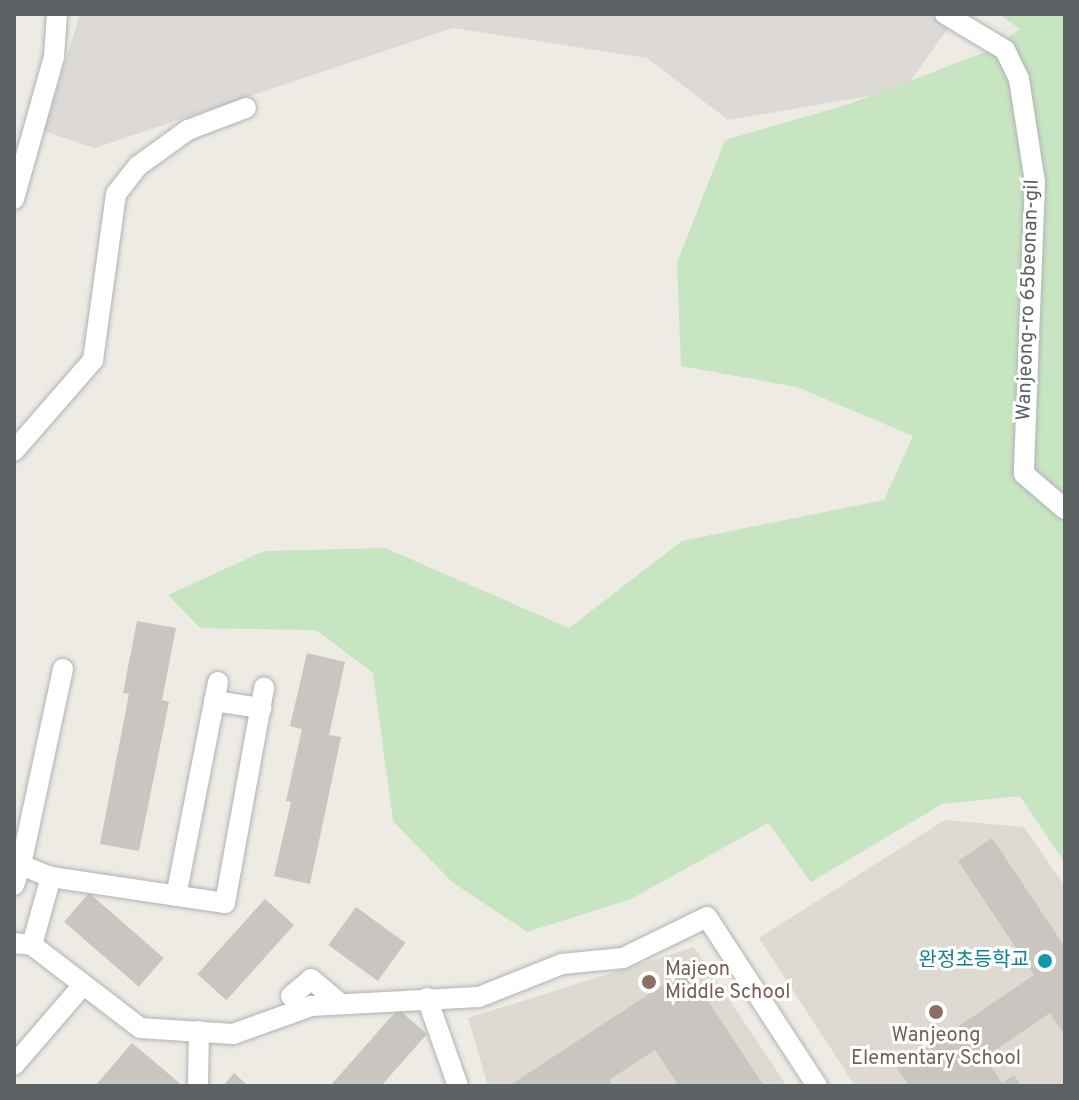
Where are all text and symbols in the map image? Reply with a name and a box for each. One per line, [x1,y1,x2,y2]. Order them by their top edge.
street label: Wanjeong-ro 65beonan-gil [1013,179,1045,421]
place label: 완정초등학교 [919,949,1029,973]
marker: 완정초등학교 [1036,952,1054,970]
place label: Majeon Middle School [665,958,790,1005]
marker: Majeon Middle School [640,973,658,991]
marker: Wanjeong Elementary School [927,1003,945,1021]
place label: Wanjeong Elementary School [851,1024,1021,1071]

